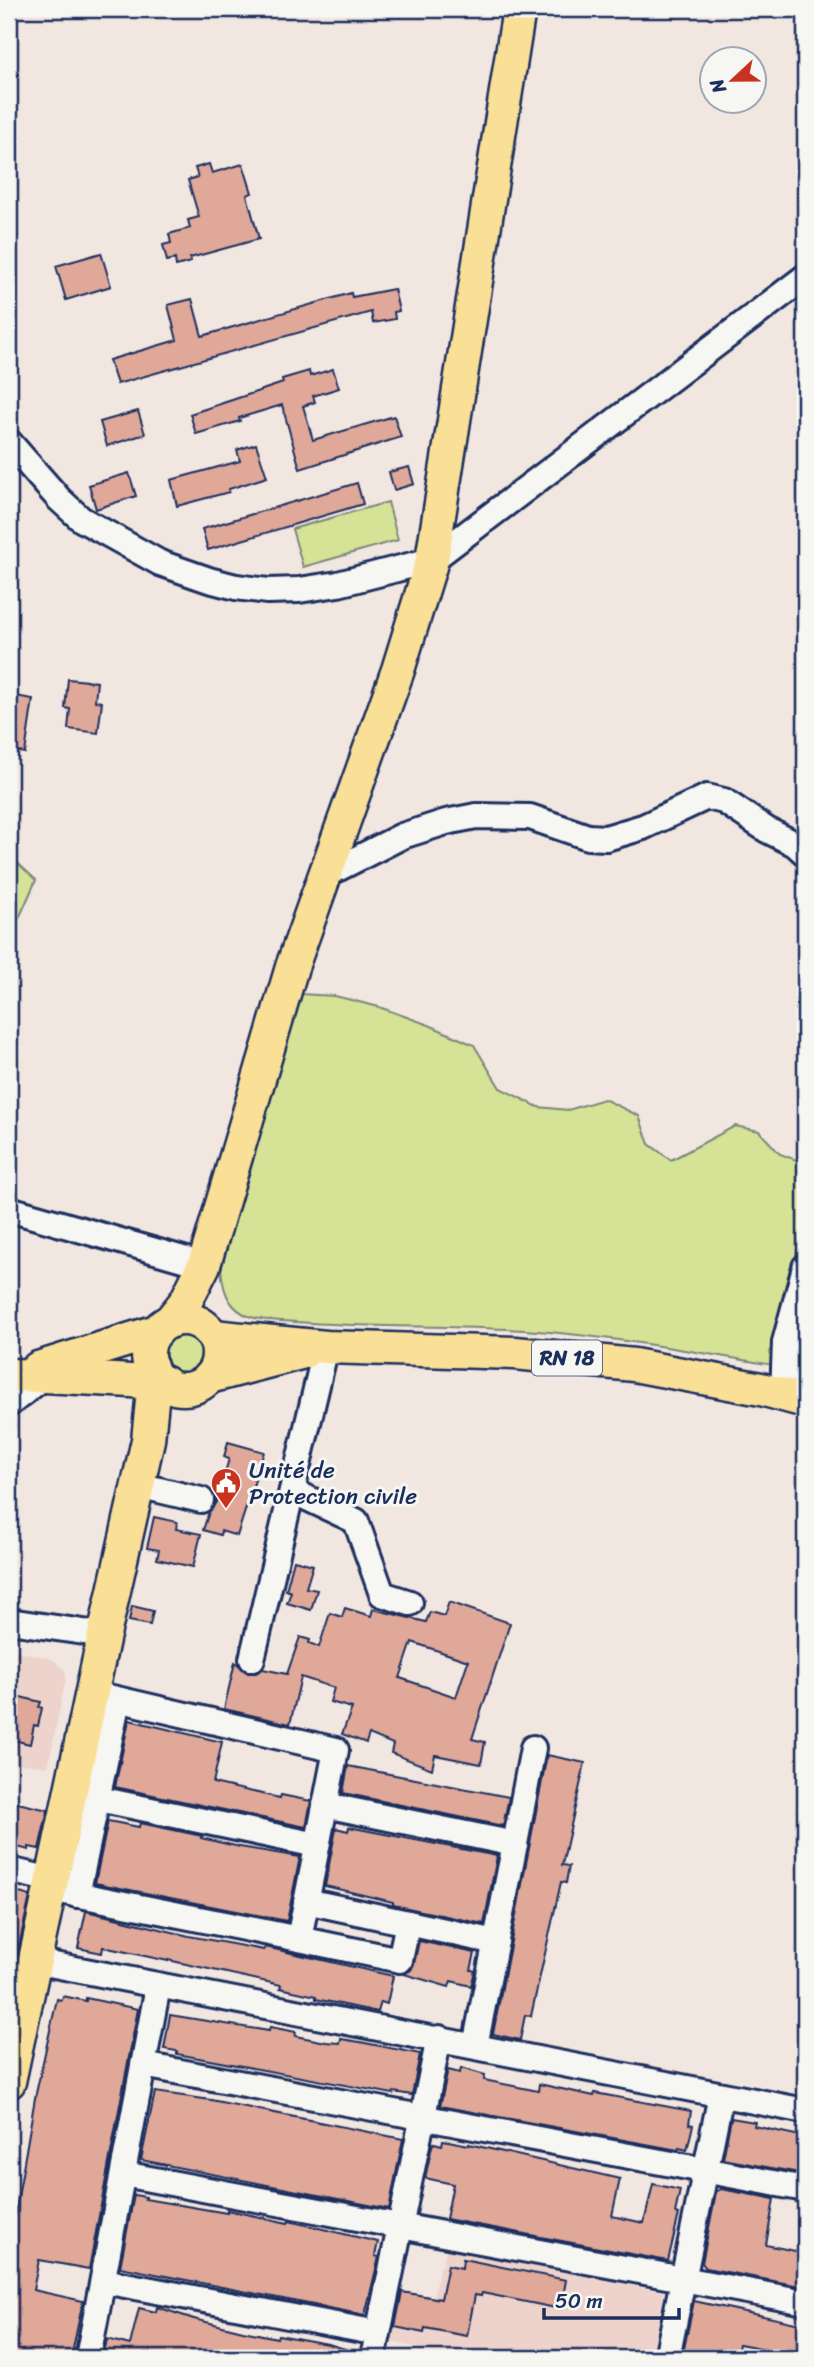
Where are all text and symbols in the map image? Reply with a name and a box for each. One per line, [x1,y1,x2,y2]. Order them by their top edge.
north arrow [698,46,768,116]
text: N [700,73,736,99]
road number: RN 18 [532,1340,602,1376]
place label: Unité de Protection civile [249,1450,417,1517]
public building icon: Unité de Protection civile [209,1466,243,1510]
scale bar [544,2276,679,2320]
text: 50 m [555,2282,603,2320]

